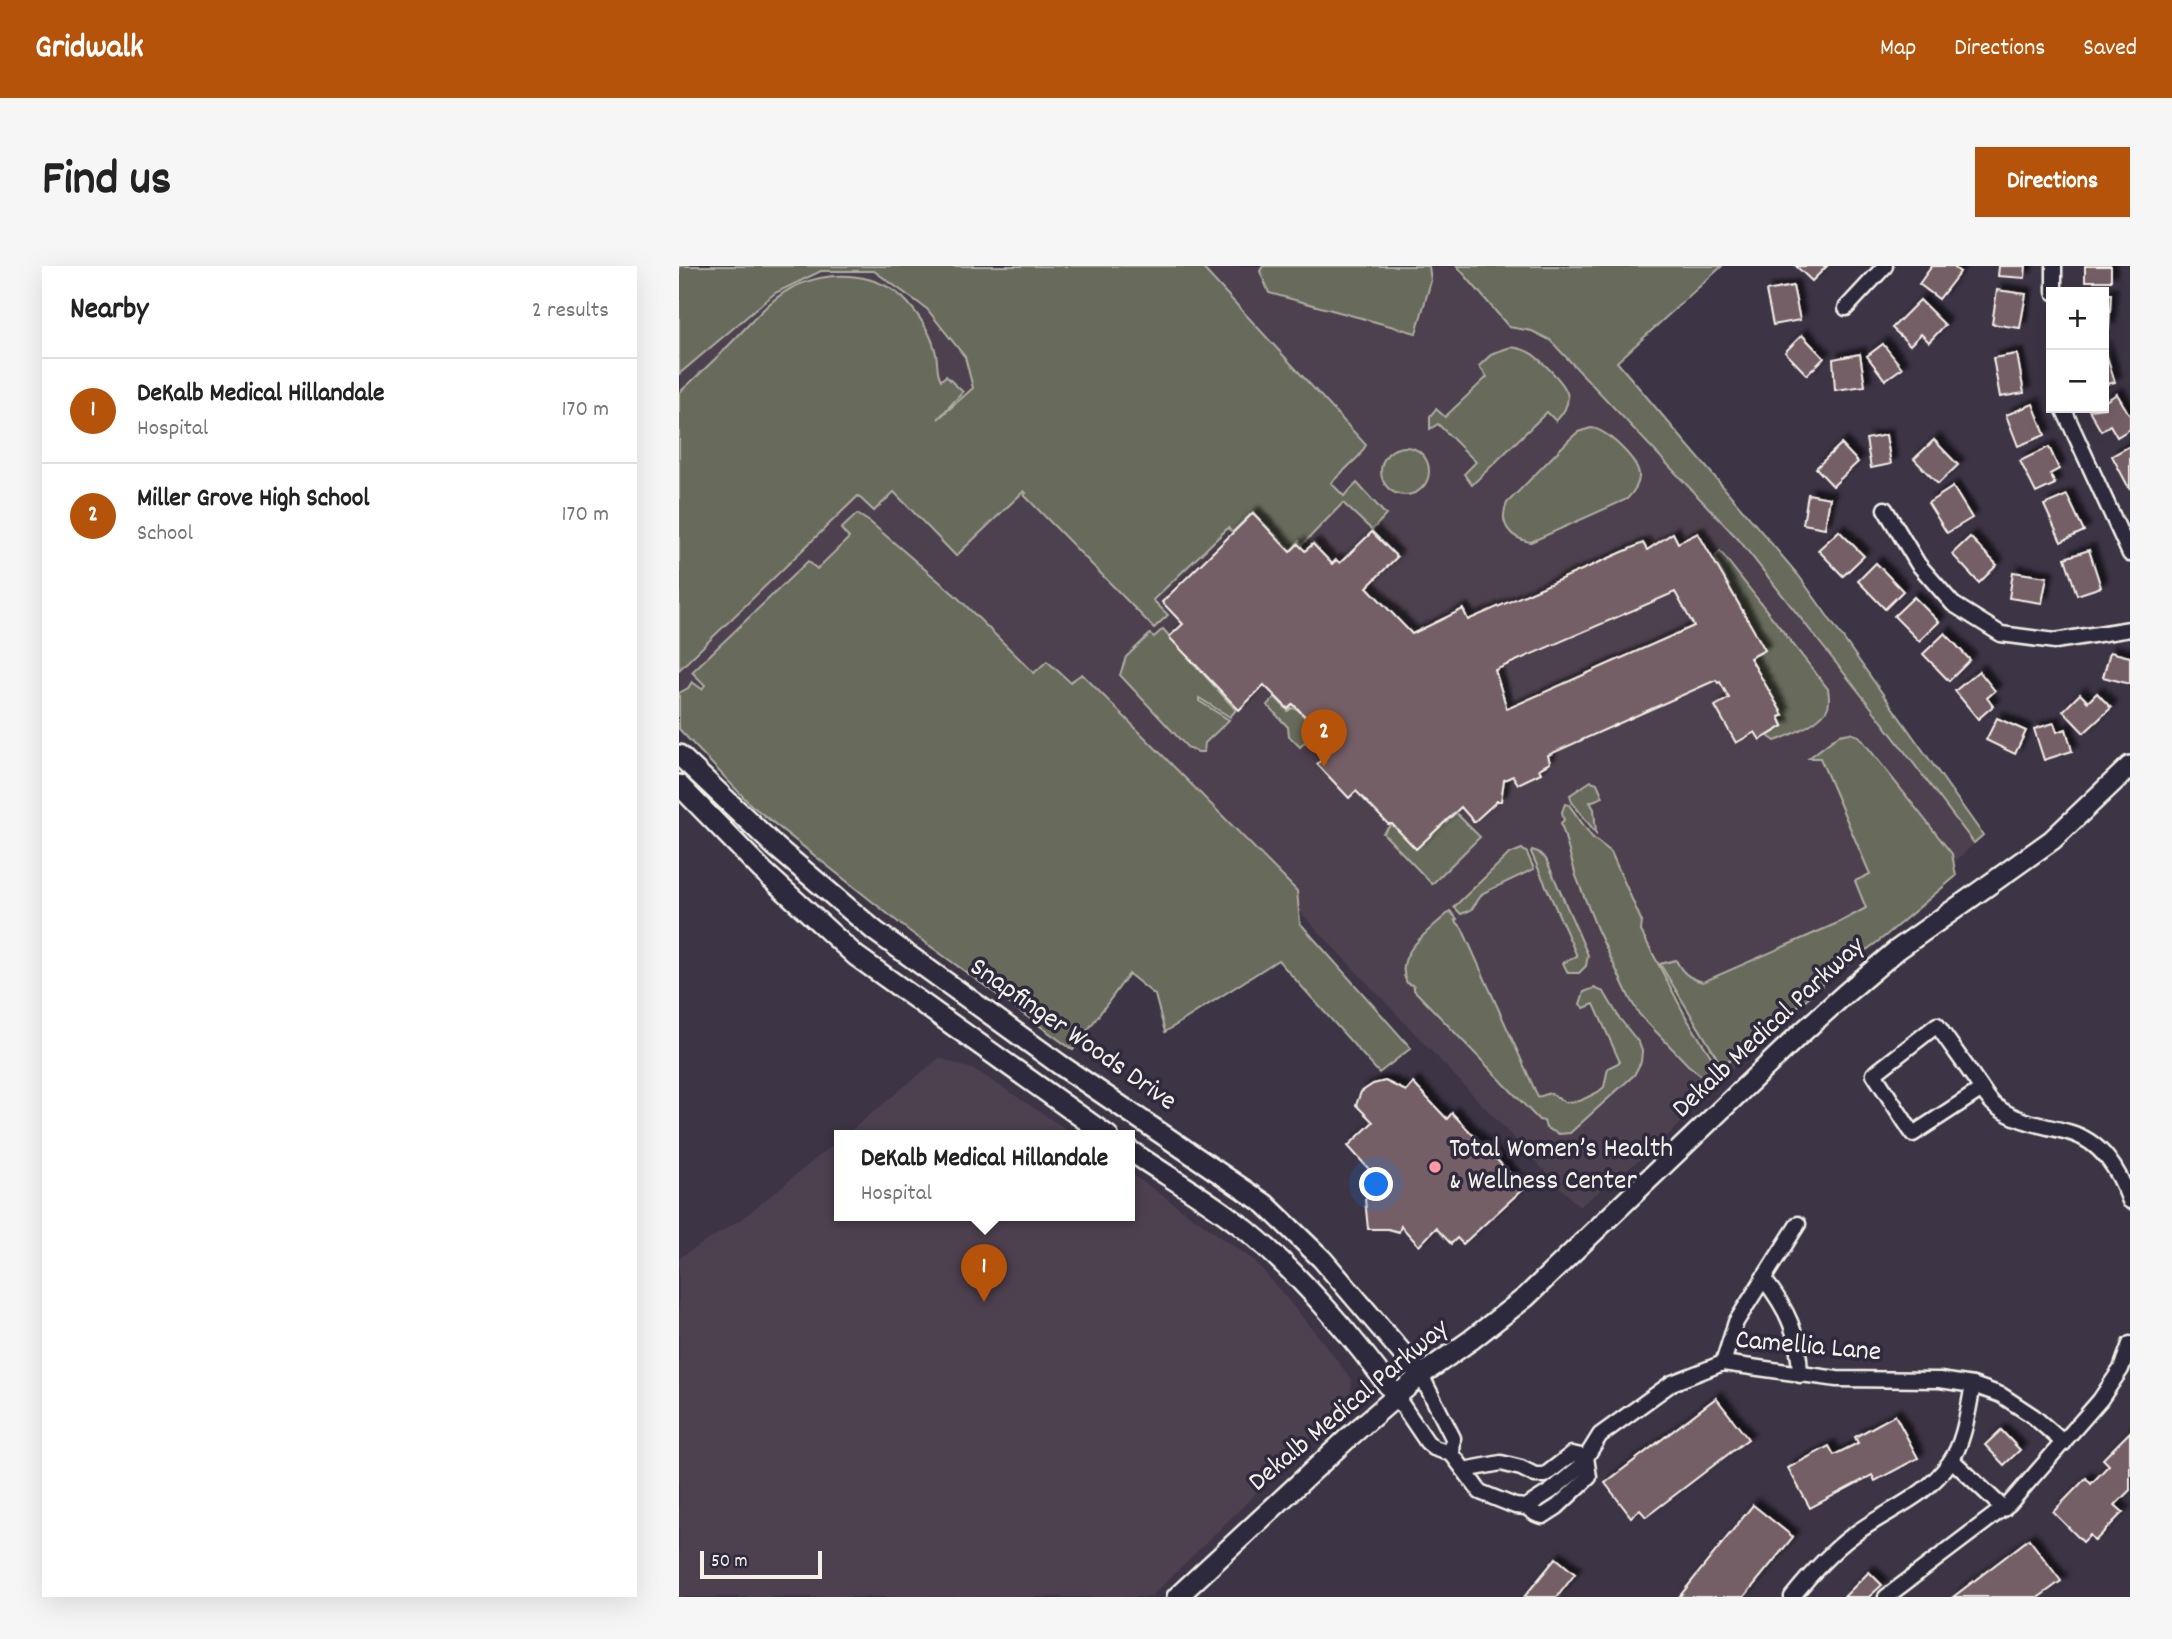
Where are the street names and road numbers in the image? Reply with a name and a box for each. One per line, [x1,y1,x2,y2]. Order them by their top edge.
street label: Dekalb Medical Parkway [1664,928,1876,1129]
street label: Snapfinger Woods Drive [960,949,1184,1123]
street label: Dekalb Medical Parkway [1241,1311,1460,1503]
street label: Camellia Lane [1733,1322,1883,1374]

